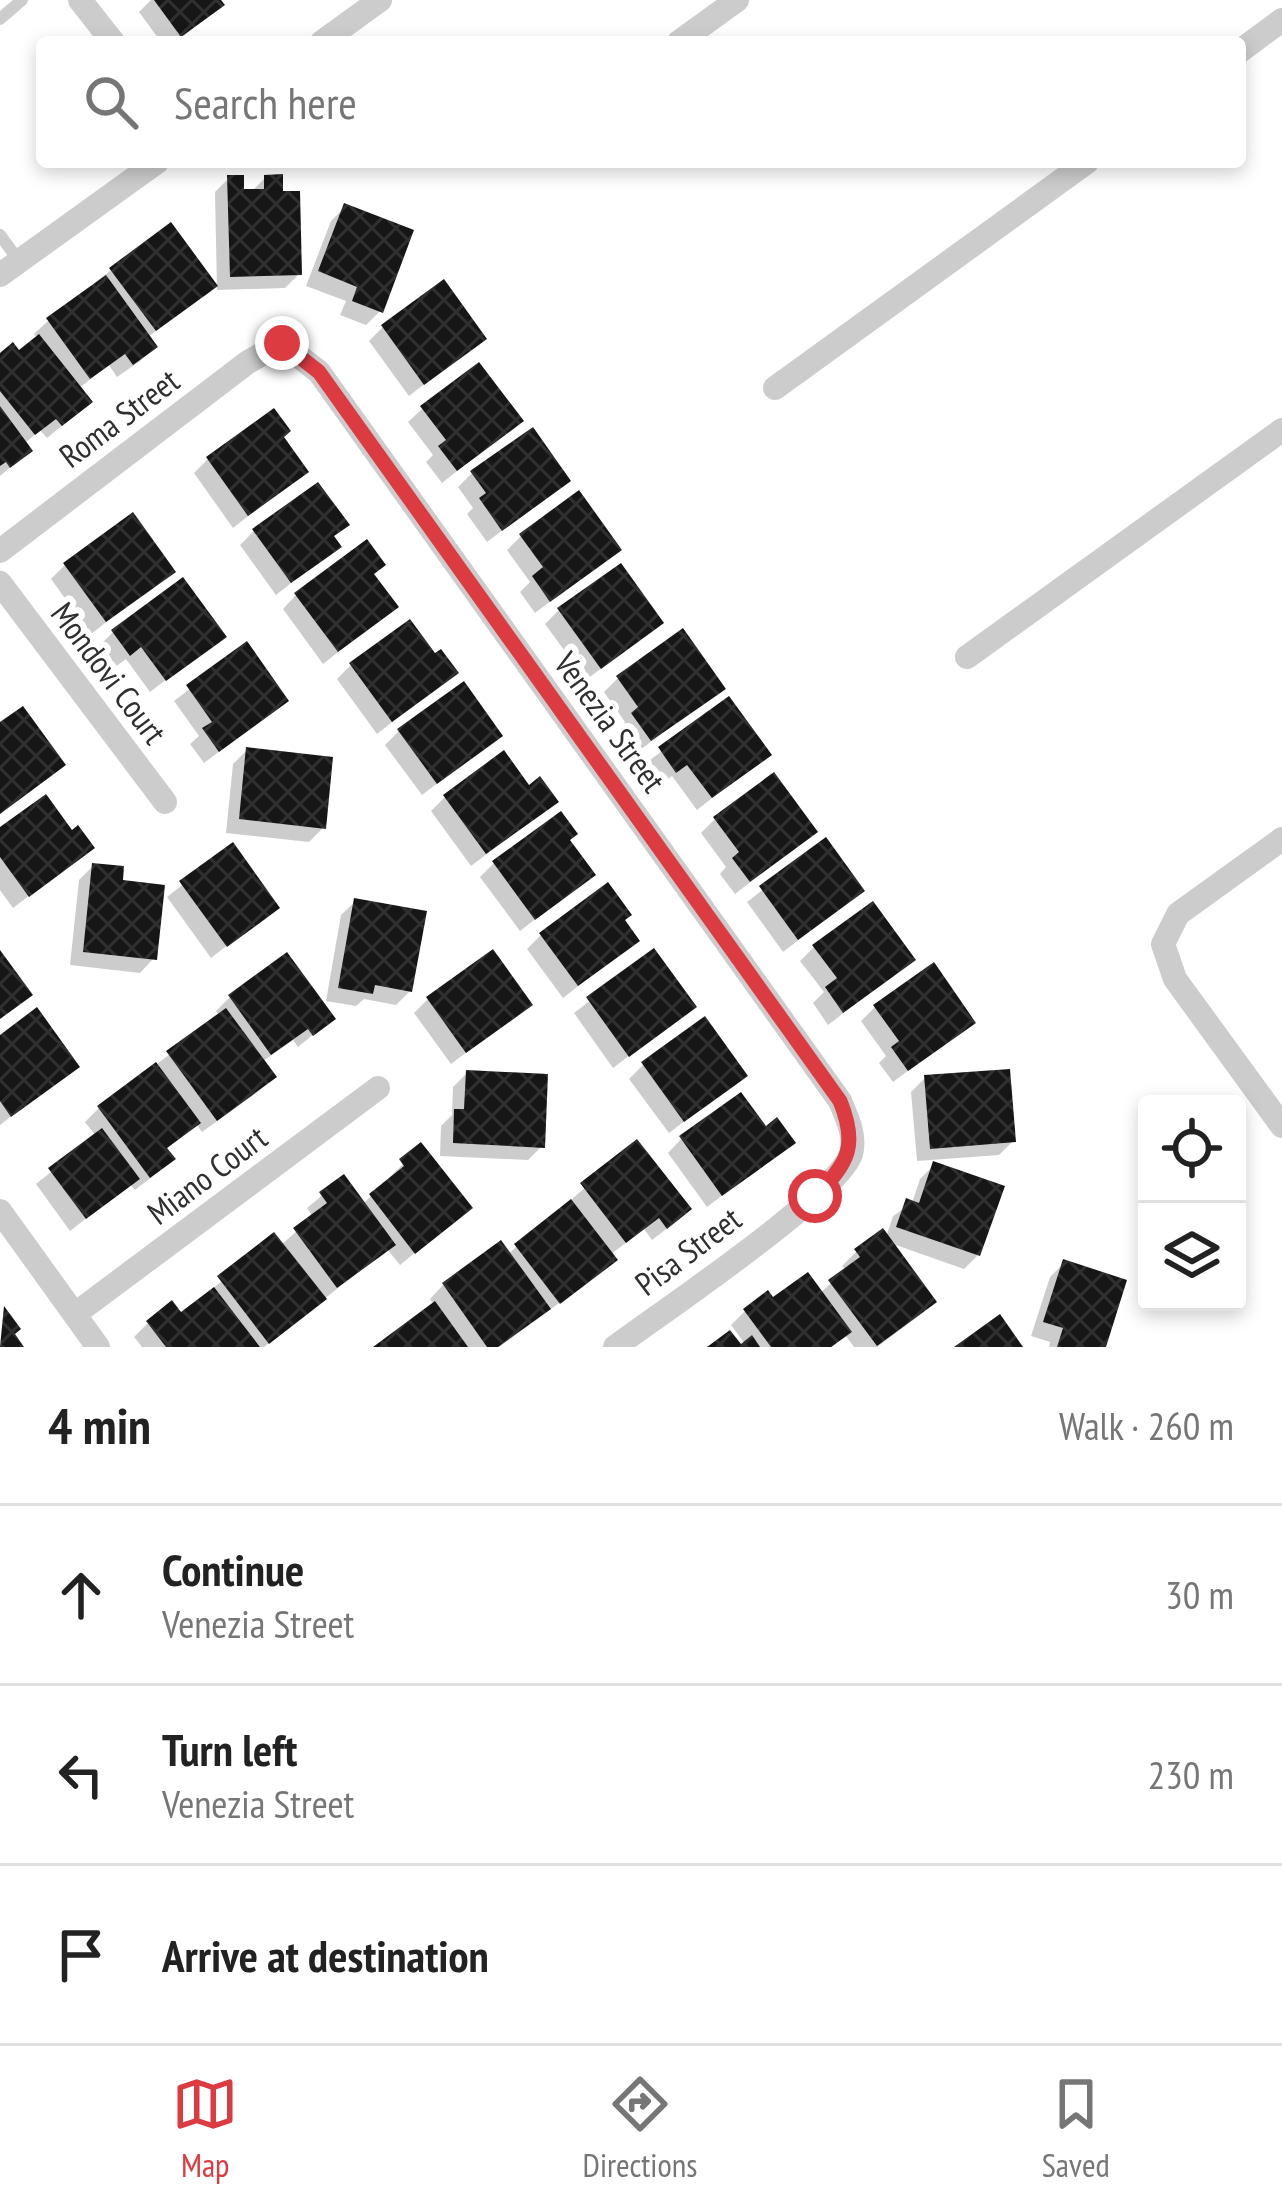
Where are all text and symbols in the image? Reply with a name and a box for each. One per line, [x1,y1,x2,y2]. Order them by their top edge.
search box [36,36,1246,168]
icon: search [78,69,144,135]
text: Search here [174,73,357,131]
route end [255,316,309,370]
street label: Roma Street [50,359,187,477]
street label: Mondovi Court [42,593,177,752]
street label: Venezia Street [545,642,676,800]
map controls [1138,1095,1246,1311]
button: locate [1138,1095,1246,1203]
street label: Miano Court [138,1116,275,1234]
route start [788,1169,842,1223]
street label: Pisa Street [626,1197,749,1304]
button: layers [1138,1203,1246,1311]
text: 4 min [48,1392,151,1458]
text: Walk · 260 m [1059,1400,1234,1451]
text: Continue [162,1540,304,1598]
icon: ahead [48,1562,114,1628]
text: 30 m [1165,1569,1234,1620]
text: Venezia Street [162,1598,354,1649]
text: Turn left [162,1720,297,1778]
icon: left [48,1742,114,1808]
text: 230 m [1148,1749,1234,1800]
text: Venezia Street [162,1778,354,1829]
icon: arrive [48,1922,114,1988]
text: Arrive at destination [162,1926,489,1984]
tab: Map [172,2071,238,2186]
tab: Directions [583,2071,697,2186]
tab: Saved [1042,2071,1110,2186]

